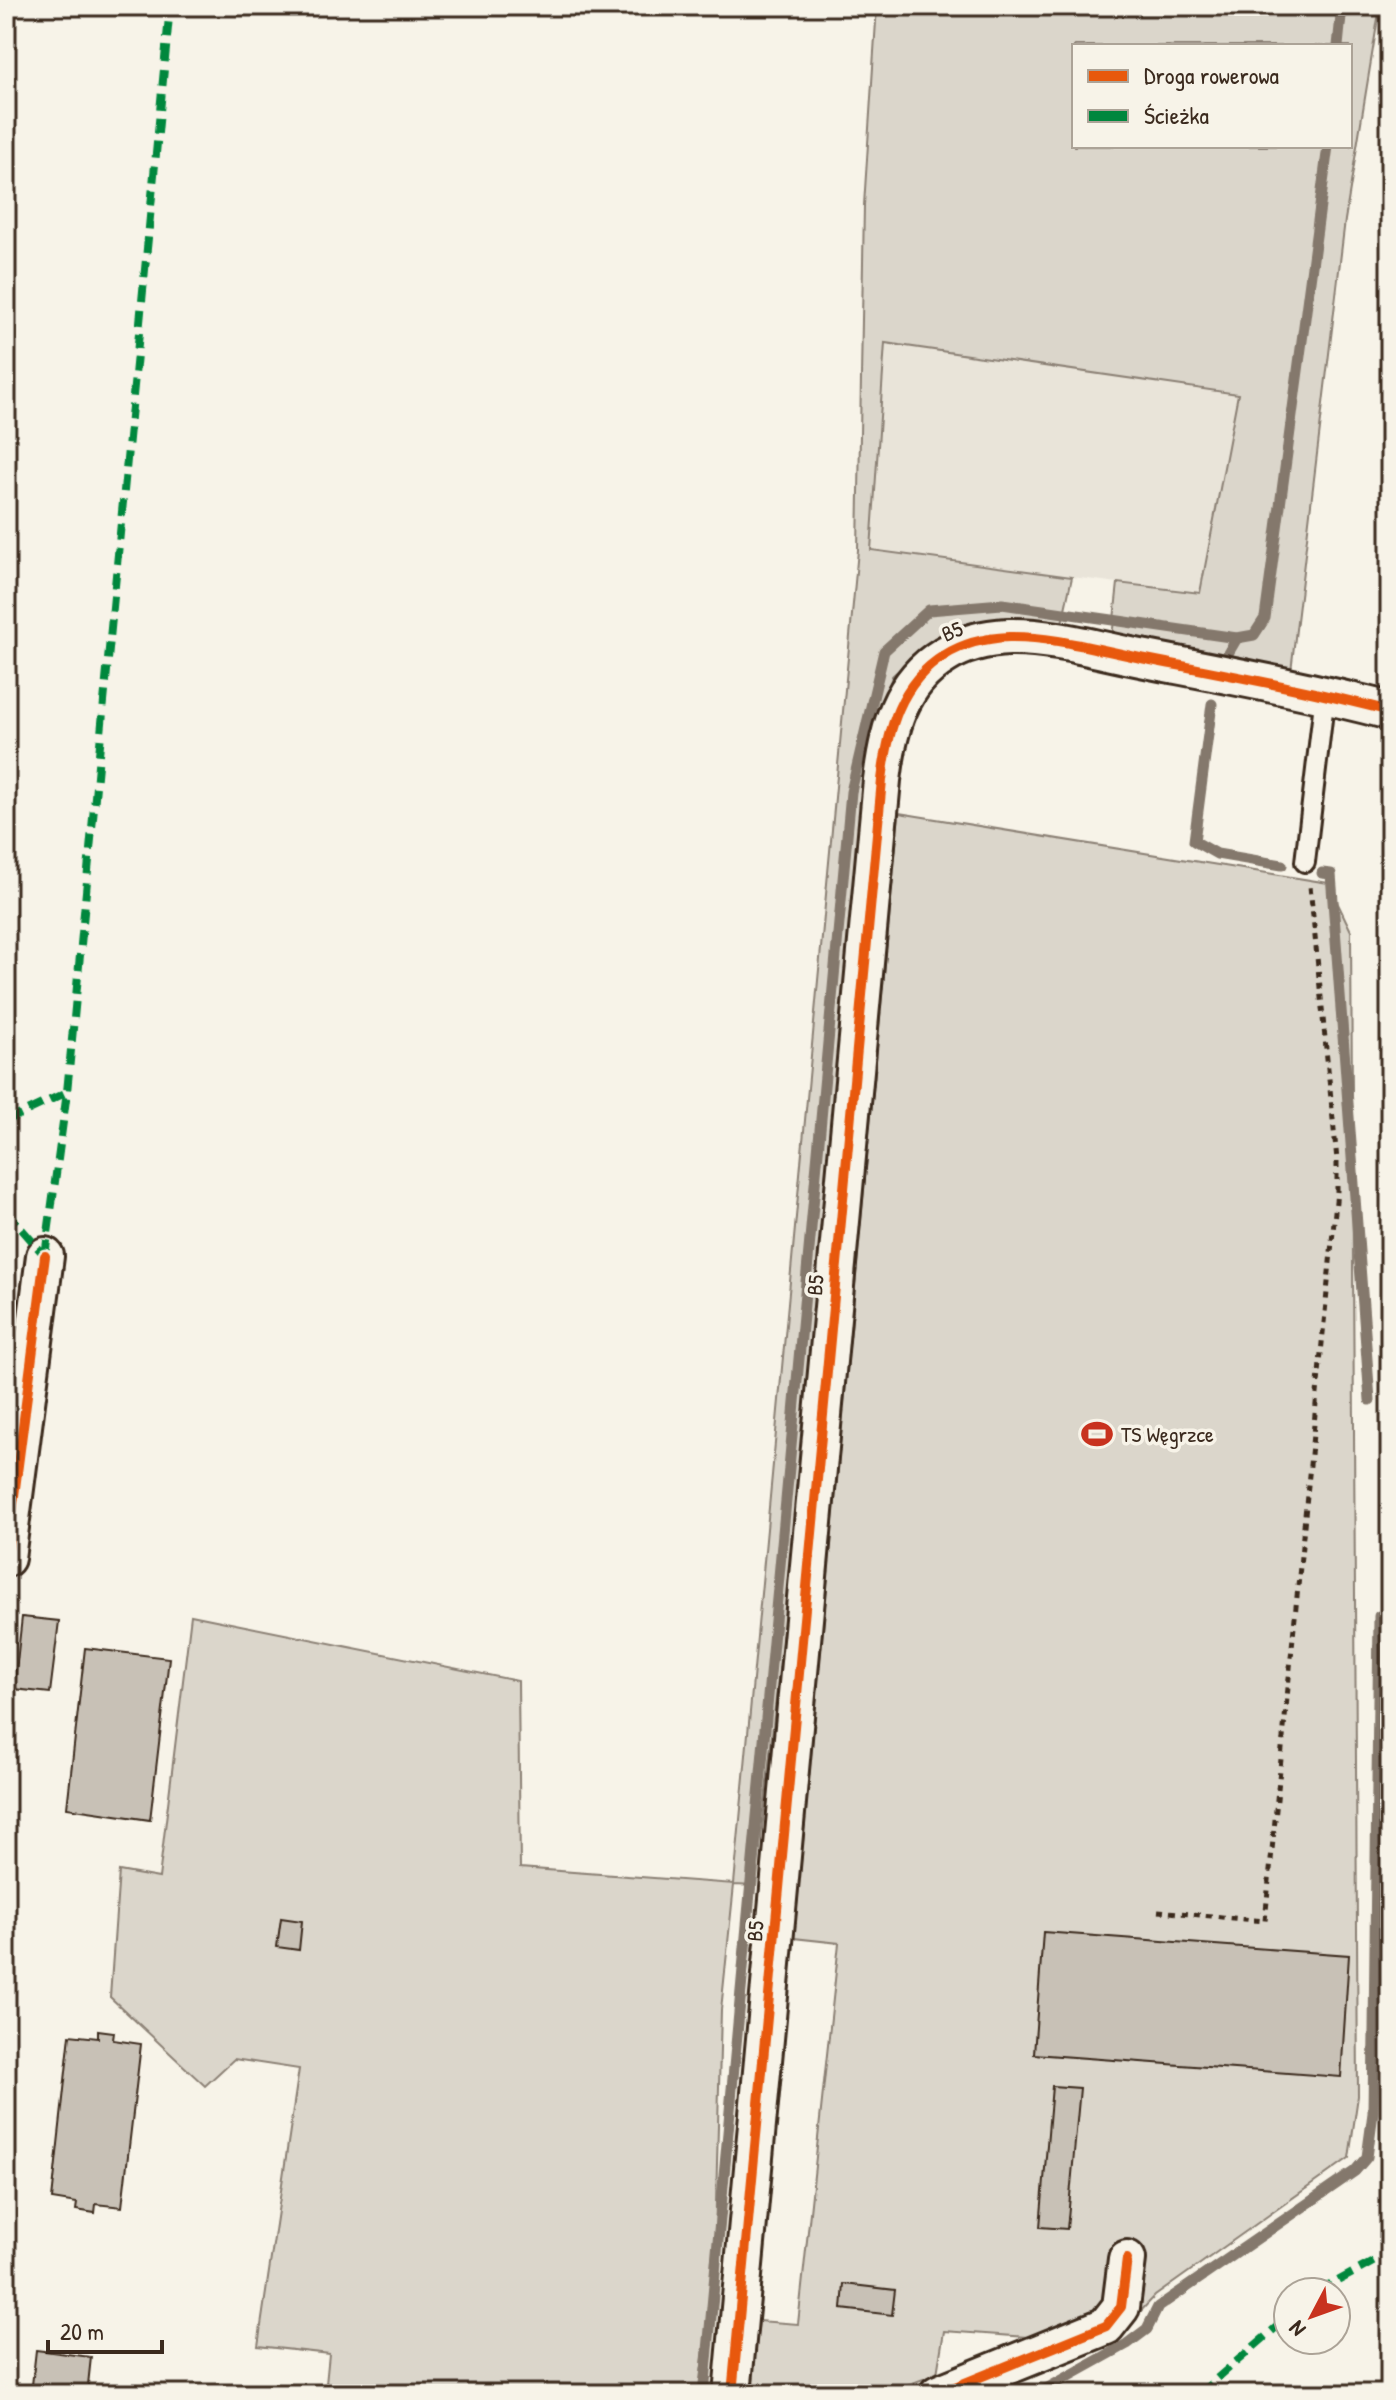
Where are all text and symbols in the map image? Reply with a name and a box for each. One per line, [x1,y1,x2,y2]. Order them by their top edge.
legend [1072,44,1352,148]
text: Droga rowerowa [1144,59,1279,91]
text: Ścieżka [1144,99,1209,131]
street label: B5 [937,613,967,649]
street label: B5 [799,1273,831,1297]
sports icon: TS Węgrzce [1080,1417,1114,1451]
place label: TS Węgrzce [1121,1419,1214,1449]
street label: B5 [739,1919,771,1943]
north arrow [1272,2276,1352,2356]
scale bar [48,2304,162,2354]
text: 20 m [60,2315,104,2347]
text: N [1282,2315,1312,2343]

